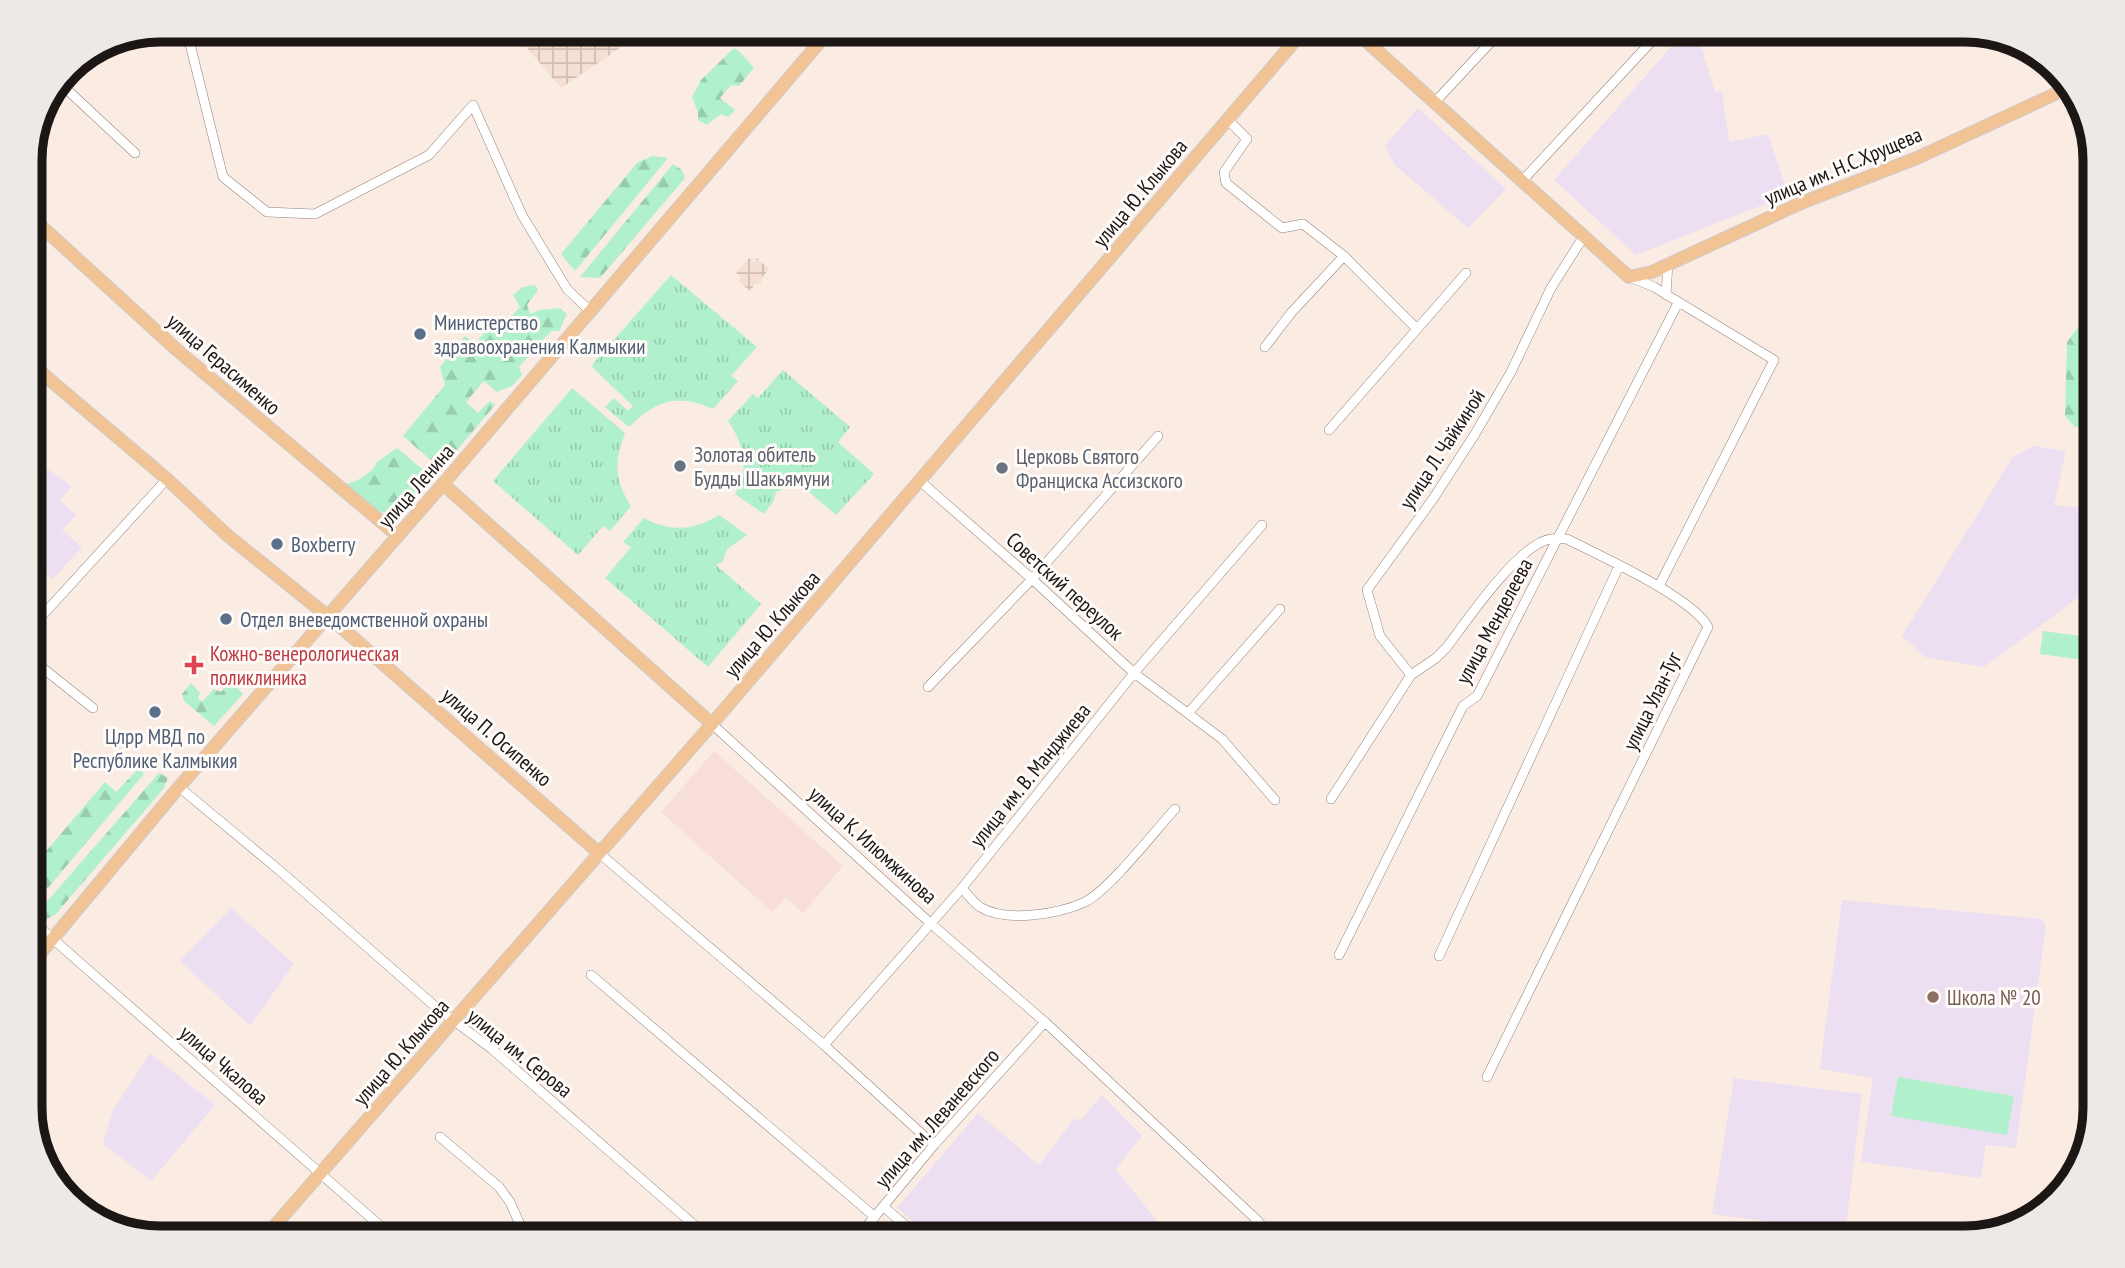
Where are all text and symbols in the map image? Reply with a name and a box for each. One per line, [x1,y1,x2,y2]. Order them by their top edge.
street label: улица им. Н.С.Хрущева [1760,121,1926,211]
street label: улица Ю. Клыкова [1087,133,1193,253]
street label: улица Герасименко [162,307,286,421]
place label: Министерство здравоохранения Калмыкии [434,309,645,360]
marker: Министерство здравоохранения Калмыкии [412,326,428,342]
street label: улица Л. Чайкиной [1393,384,1491,514]
street label: улица Ленина [372,438,460,534]
place label: Золотая обитель Будды Шакьямуни [694,441,830,492]
place label: Церковь Святого Франциска Ассизского [1016,443,1183,494]
marker: Золотая обитель Будды Шакьямуни [672,458,688,474]
marker: Церковь Святого Франциска Ассизского [994,460,1010,476]
street label: Советский переулок [1001,526,1129,646]
place label: Boxberry [291,531,356,558]
marker: Boxberry [269,536,285,552]
street label: улица Менделеева [1449,553,1539,689]
street label: улица Ю. Клыкова [718,565,826,683]
place label: Отдел вневедомственной охраны [240,606,488,633]
marker: Отдел вневедомственной охраны [218,611,234,627]
place label: Кожно-венерологическая поликлиника [210,640,399,691]
street label: улица Улан-Туг [1617,647,1688,755]
marker: Кожно-венерологическая поликлиника [184,655,204,675]
street label: улица П. Осипенко [436,682,558,792]
street label: улица им. В. Манджиева [964,698,1096,852]
marker: Цлрр МВД по Республике Калмыкия [147,704,163,720]
place label: Цлрр МВД по Республике Калмыкия [73,723,237,774]
street label: улица К. Илюмжинова [803,780,943,910]
place label: Школа № 20 [1947,984,2041,1011]
marker: Школа № 20 [1925,989,1941,1005]
street label: улица Ю. Клыкова [347,993,455,1111]
street label: улица им. Серова [462,1002,578,1104]
street label: улица Чкалова [174,1019,274,1111]
street label: улица им. Леваневского [869,1043,1005,1193]

